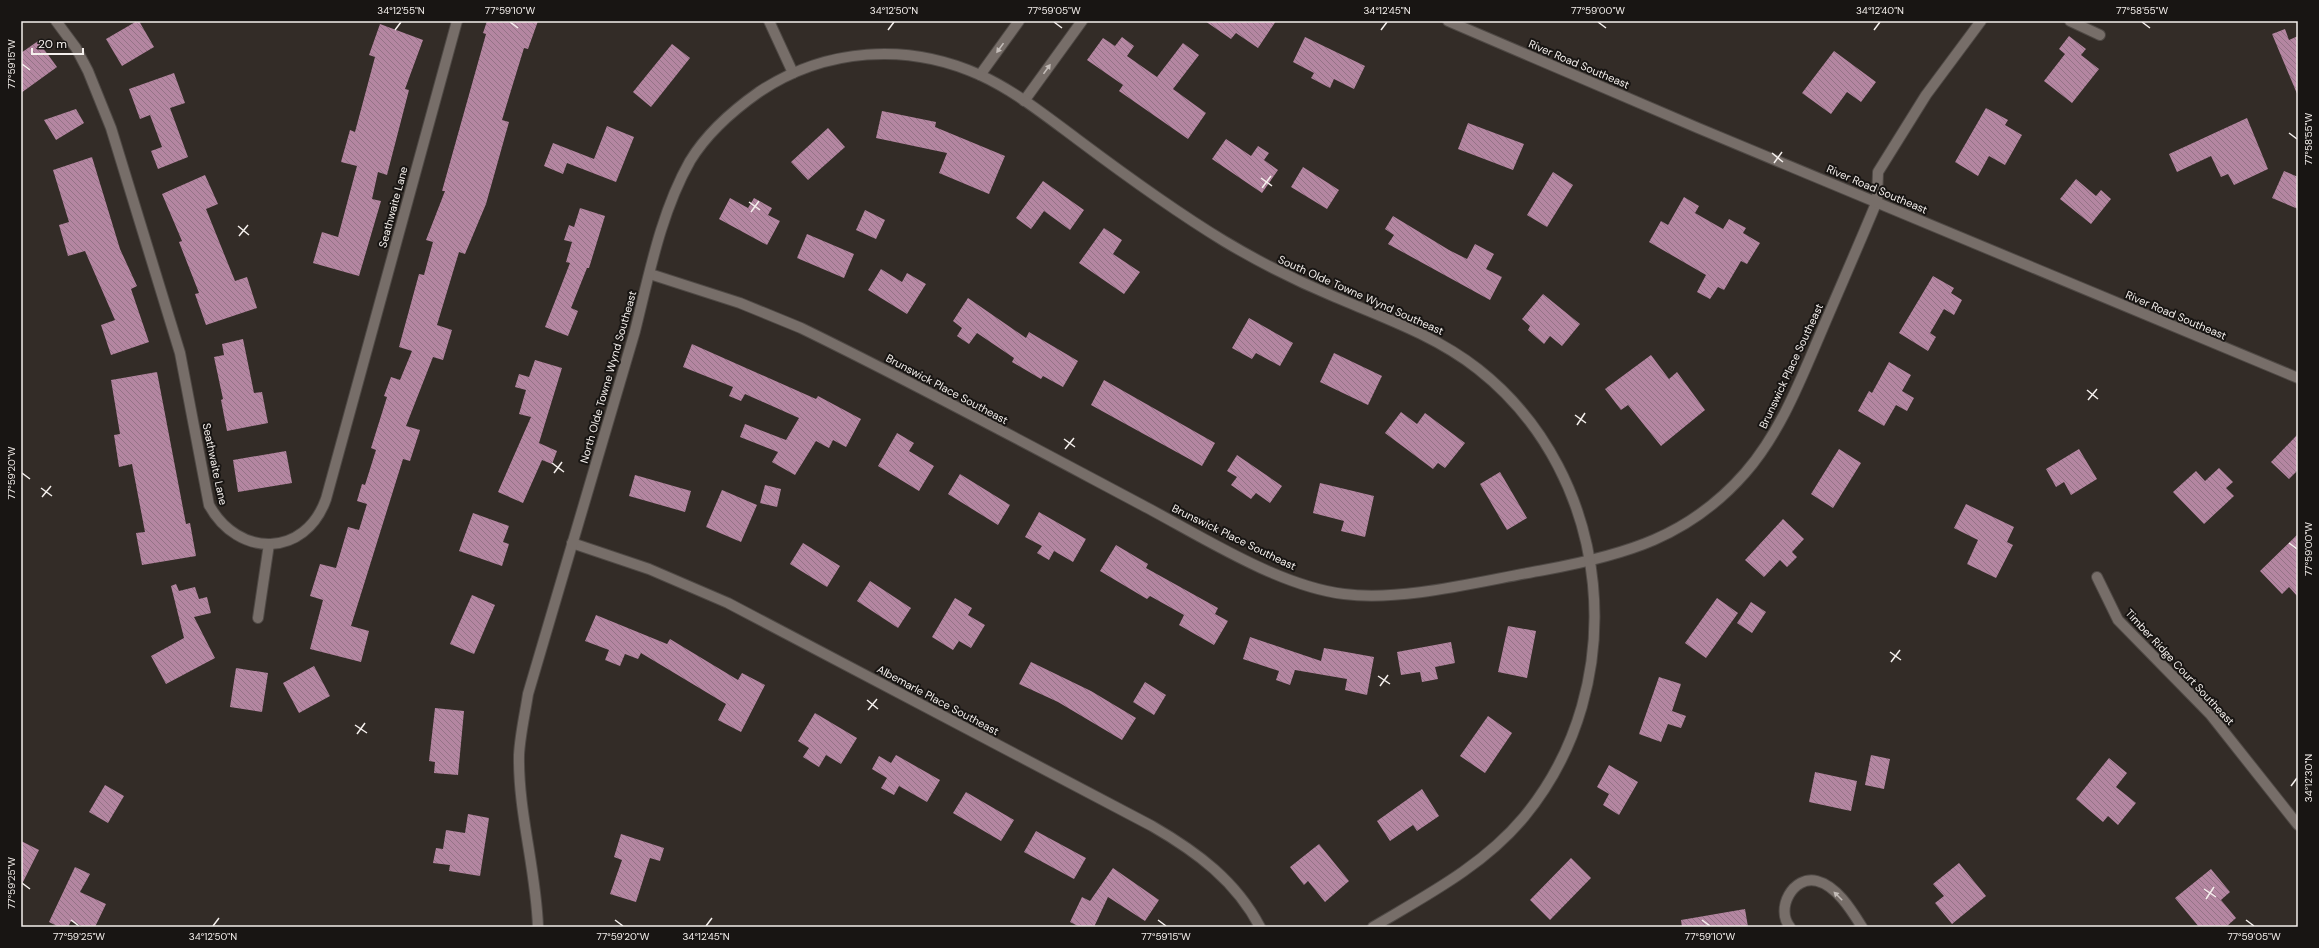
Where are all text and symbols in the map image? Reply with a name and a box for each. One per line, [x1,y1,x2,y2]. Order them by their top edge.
text: 34°12'55"N [377,4,425,17]
text: 77°59'10"W [485,4,535,17]
text: 34°12'50"N [870,4,918,17]
text: 77°59'05"W [1027,4,1081,17]
text: 34°12'45"N [1363,4,1411,17]
text: 77°59'00"W [1571,4,1625,17]
text: 34°12'40"N [1856,4,1904,17]
text: 77°58'55"W [2116,4,2168,17]
scale bar [32,30,83,56]
text: 20 m [38,36,67,52]
street label: River Road Southeast [1526,36,1632,92]
text: 77°59'15"W [5,39,18,89]
one-way arrow [996,43,1004,53]
one-way arrow [1043,64,1051,74]
text: 77°58'55"W [2302,113,2315,165]
street label: River Road Southeast [1824,161,1930,217]
street label: Seathwaite Lane [375,165,411,249]
street label: South Olde Towne Wynd Southeast [1276,252,1446,338]
street label: River Road Southeast [2123,287,2229,343]
street label: North Olde Towne Wynd Southeast [577,289,639,465]
street label: Brunswick Place Southeast [1756,301,1826,431]
street label: Brunswick Place Southeast [884,351,1010,427]
street label: Seathwaite Lane [199,422,231,506]
text: 77°59'20"W [5,446,18,499]
street label: Brunswick Place Southeast [1170,501,1298,573]
text: 77°59'00"W [2302,522,2315,576]
street label: Timber Ridge Court Southeast [2123,606,2237,728]
street label: Albemarle Place Southeast [875,662,1001,738]
text: 34°12'30"N [2302,754,2315,802]
text: 77°59'25"W [5,857,18,909]
one-way arrow [1833,891,1843,901]
text: 77°59'25"W [53,930,105,943]
text: 34°12'50"N [189,930,237,943]
text: 77°59'20"W [597,930,650,943]
text: 34°12'45"N [682,930,730,943]
text: 77°59'15"W [1141,930,1191,943]
text: 77°59'10"W [1685,930,1735,943]
text: 77°59'05"W [2227,930,2281,943]

